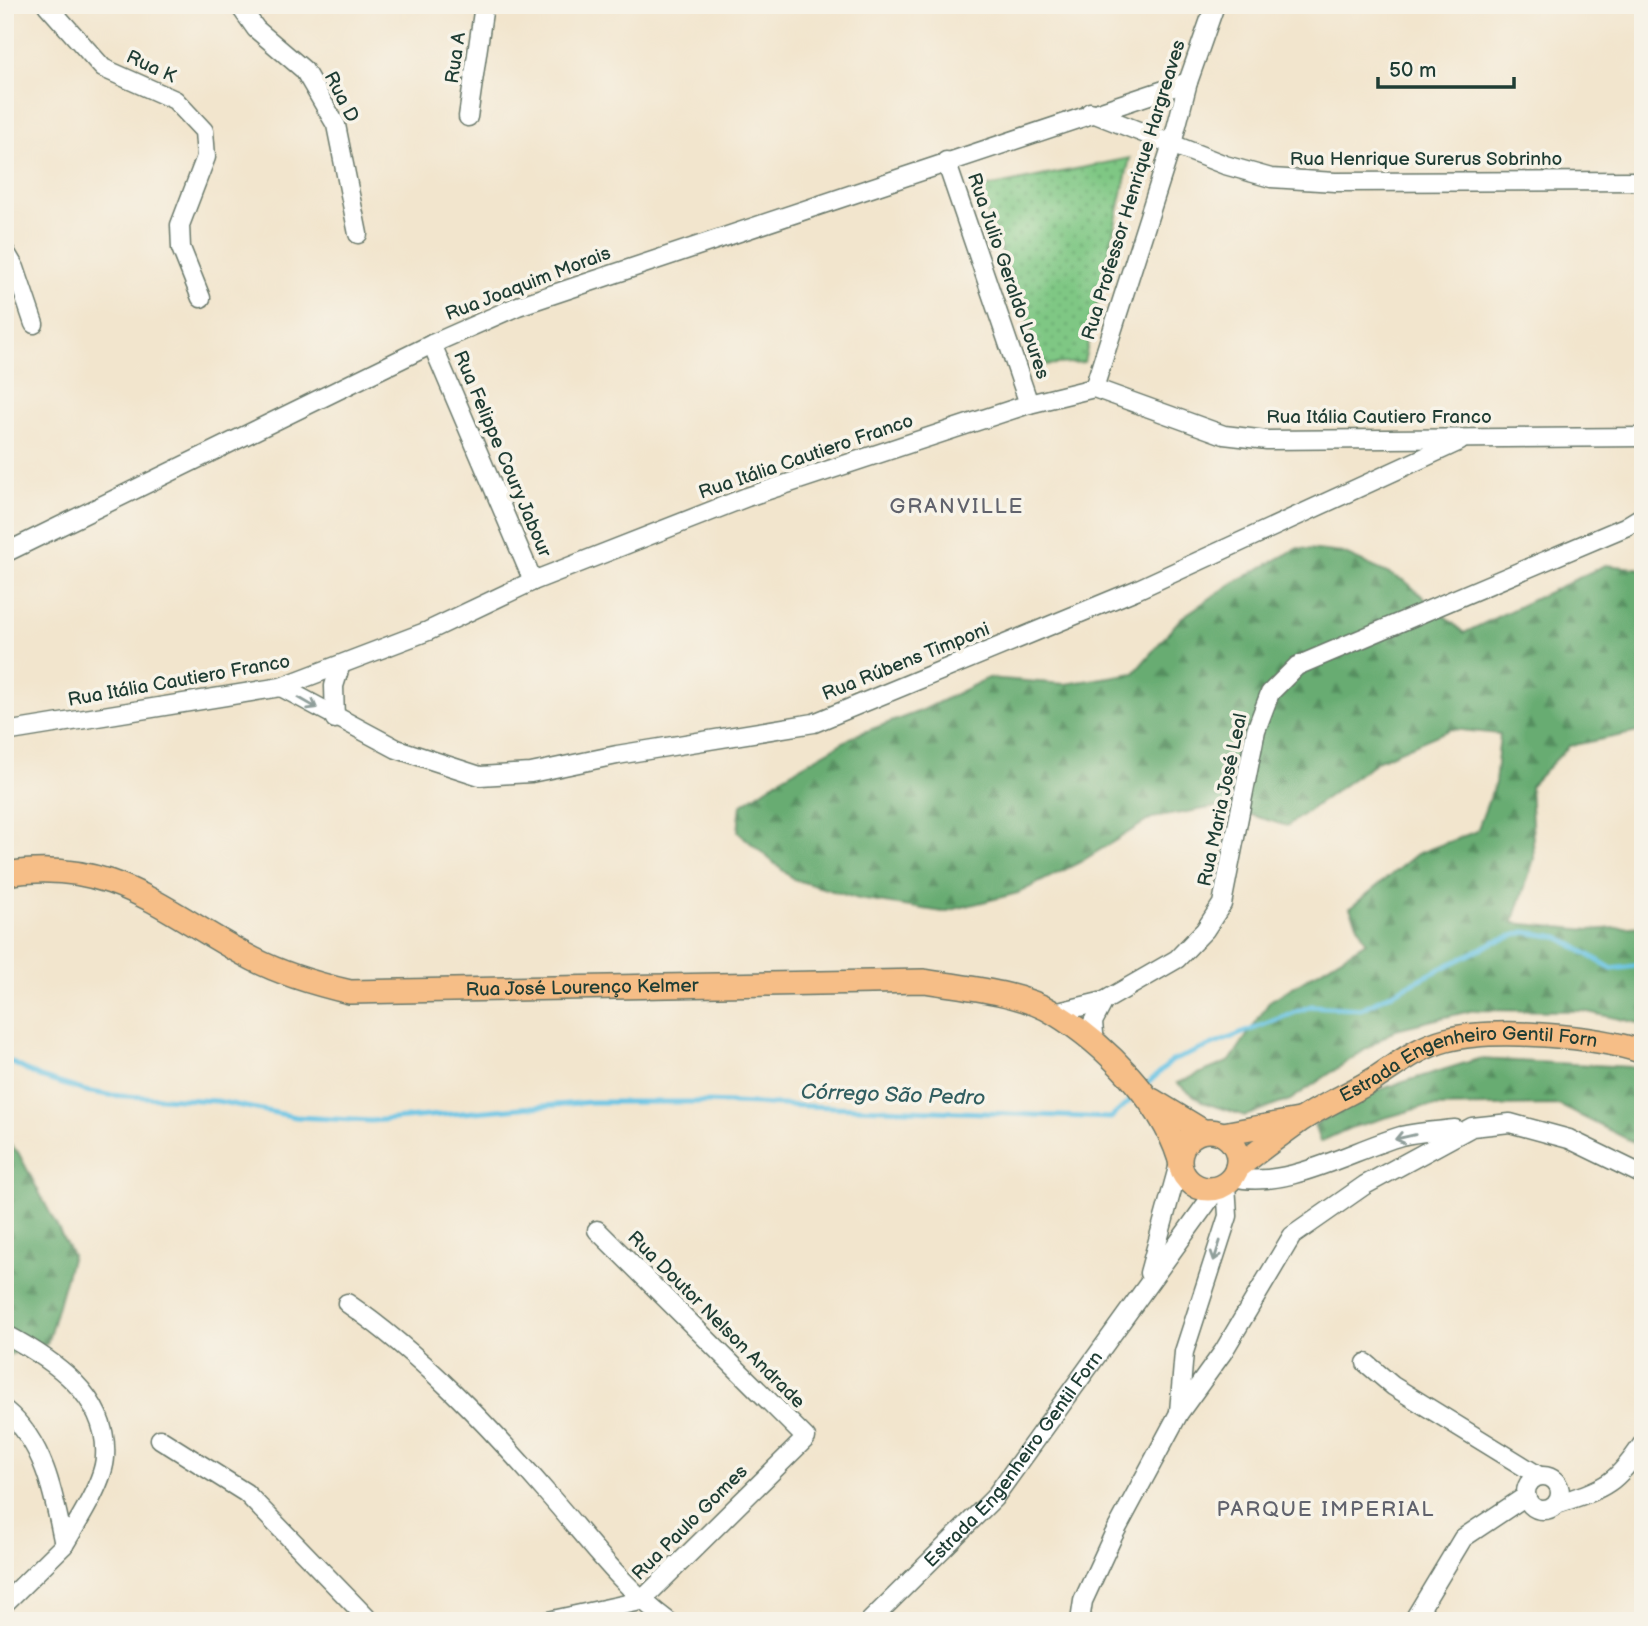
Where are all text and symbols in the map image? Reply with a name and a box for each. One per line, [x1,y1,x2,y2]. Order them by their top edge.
street label: Rua A [441,30,471,85]
street label: Rua Professor Henrique Hargreaves [1077,37,1191,343]
street label: Rua K [122,46,180,89]
scale bar [1378,46,1515,90]
text: 50 m [1389,58,1436,83]
street label: Rua D [319,68,364,126]
street label: Rua Henrique Surerus Sobrinho [1290,148,1562,171]
street label: Rua Julio Geraldo Loures [962,170,1054,382]
street label: Rua Joaquim Morais [442,242,614,326]
street label: Rua Felippe Coury Jabour [448,347,556,562]
street label: Rua Itália Cautiero Franco [1266,406,1492,429]
street label: Rua Itália Cautiero Franco [696,409,916,505]
district label: GRANVILLE [890,494,1024,519]
street label: Rua Rúbens Timponi [819,618,993,706]
street label: Rua Itália Cautiero Franco [66,650,292,712]
one-way arrow [298,696,318,710]
street label: Rua Maria José Leal [1193,711,1253,889]
street label: Rua José Lourenço Kelmer [465,974,700,1001]
street label: Estrada Engenheiro Gentil Forn [1336,1022,1599,1107]
water label: Córrego São Pedro [800,1079,986,1111]
one-way arrow [1394,1130,1417,1144]
street label: Rua Doutor Nelson Andrade [623,1227,809,1413]
one-way arrow [1210,1239,1222,1261]
street label: Estrada Engenheiro Gentil Forn [919,1347,1108,1572]
street label: Rua Paulo Gomes [627,1460,753,1586]
district label: PARQUE IMPERIAL [1217,1497,1435,1522]

